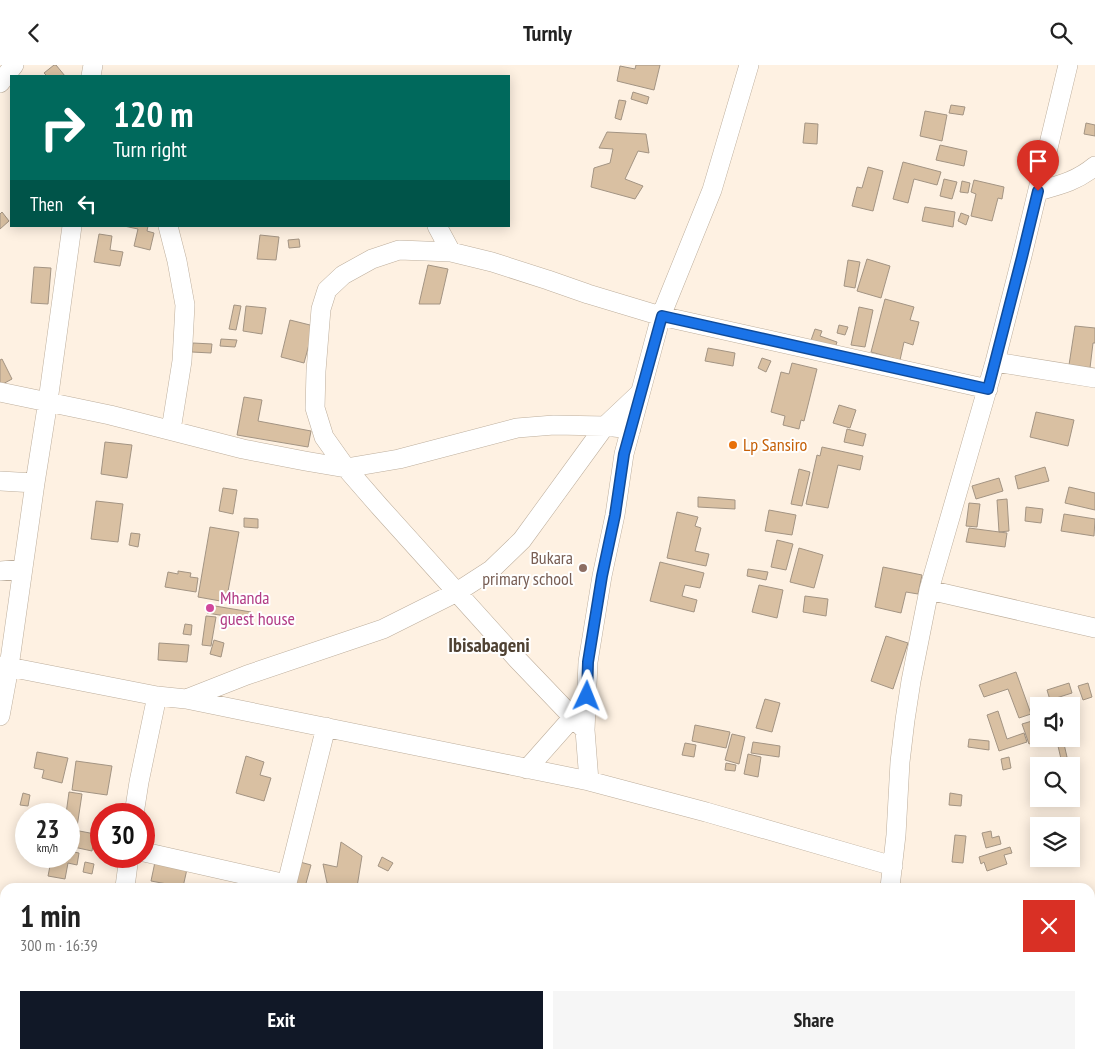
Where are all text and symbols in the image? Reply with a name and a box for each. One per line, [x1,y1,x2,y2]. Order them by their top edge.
icon: back [20,19,48,47]
text: Turnly [523,19,572,47]
icon: search [1047,19,1075,47]
text: 120 m [113,91,194,137]
icon: right [30,95,95,160]
text: Turn right [113,135,187,163]
pin [1017,140,1059,191]
icon: arrive [1024,147,1052,175]
icon: left [73,190,101,218]
text: Then [30,192,63,216]
place label: Lp Sansiro [743,433,808,456]
marker: Lp Sansiro [727,439,739,451]
place label: Bukara primary school [482,546,574,590]
marker: Bukara primary school [577,562,589,574]
place label: Mhanda guest house [220,586,295,630]
marker: Mhanda guest house [204,602,216,614]
district label: Ibisabageni [448,632,530,658]
position arrow [560,669,612,721]
map controls [1030,697,1080,867]
button: sound [1030,697,1080,747]
button: search [1030,757,1080,807]
speed limit sign: 30 [90,803,155,868]
text: 23 [36,813,59,845]
button: layers [1030,817,1080,867]
text: km/h [37,840,58,855]
text: 1 min [20,896,81,935]
button: close [1023,900,1075,952]
text: 300 m · 16:39 [20,935,98,955]
button: Exit [20,991,543,1049]
button: Share [553,991,1075,1049]

